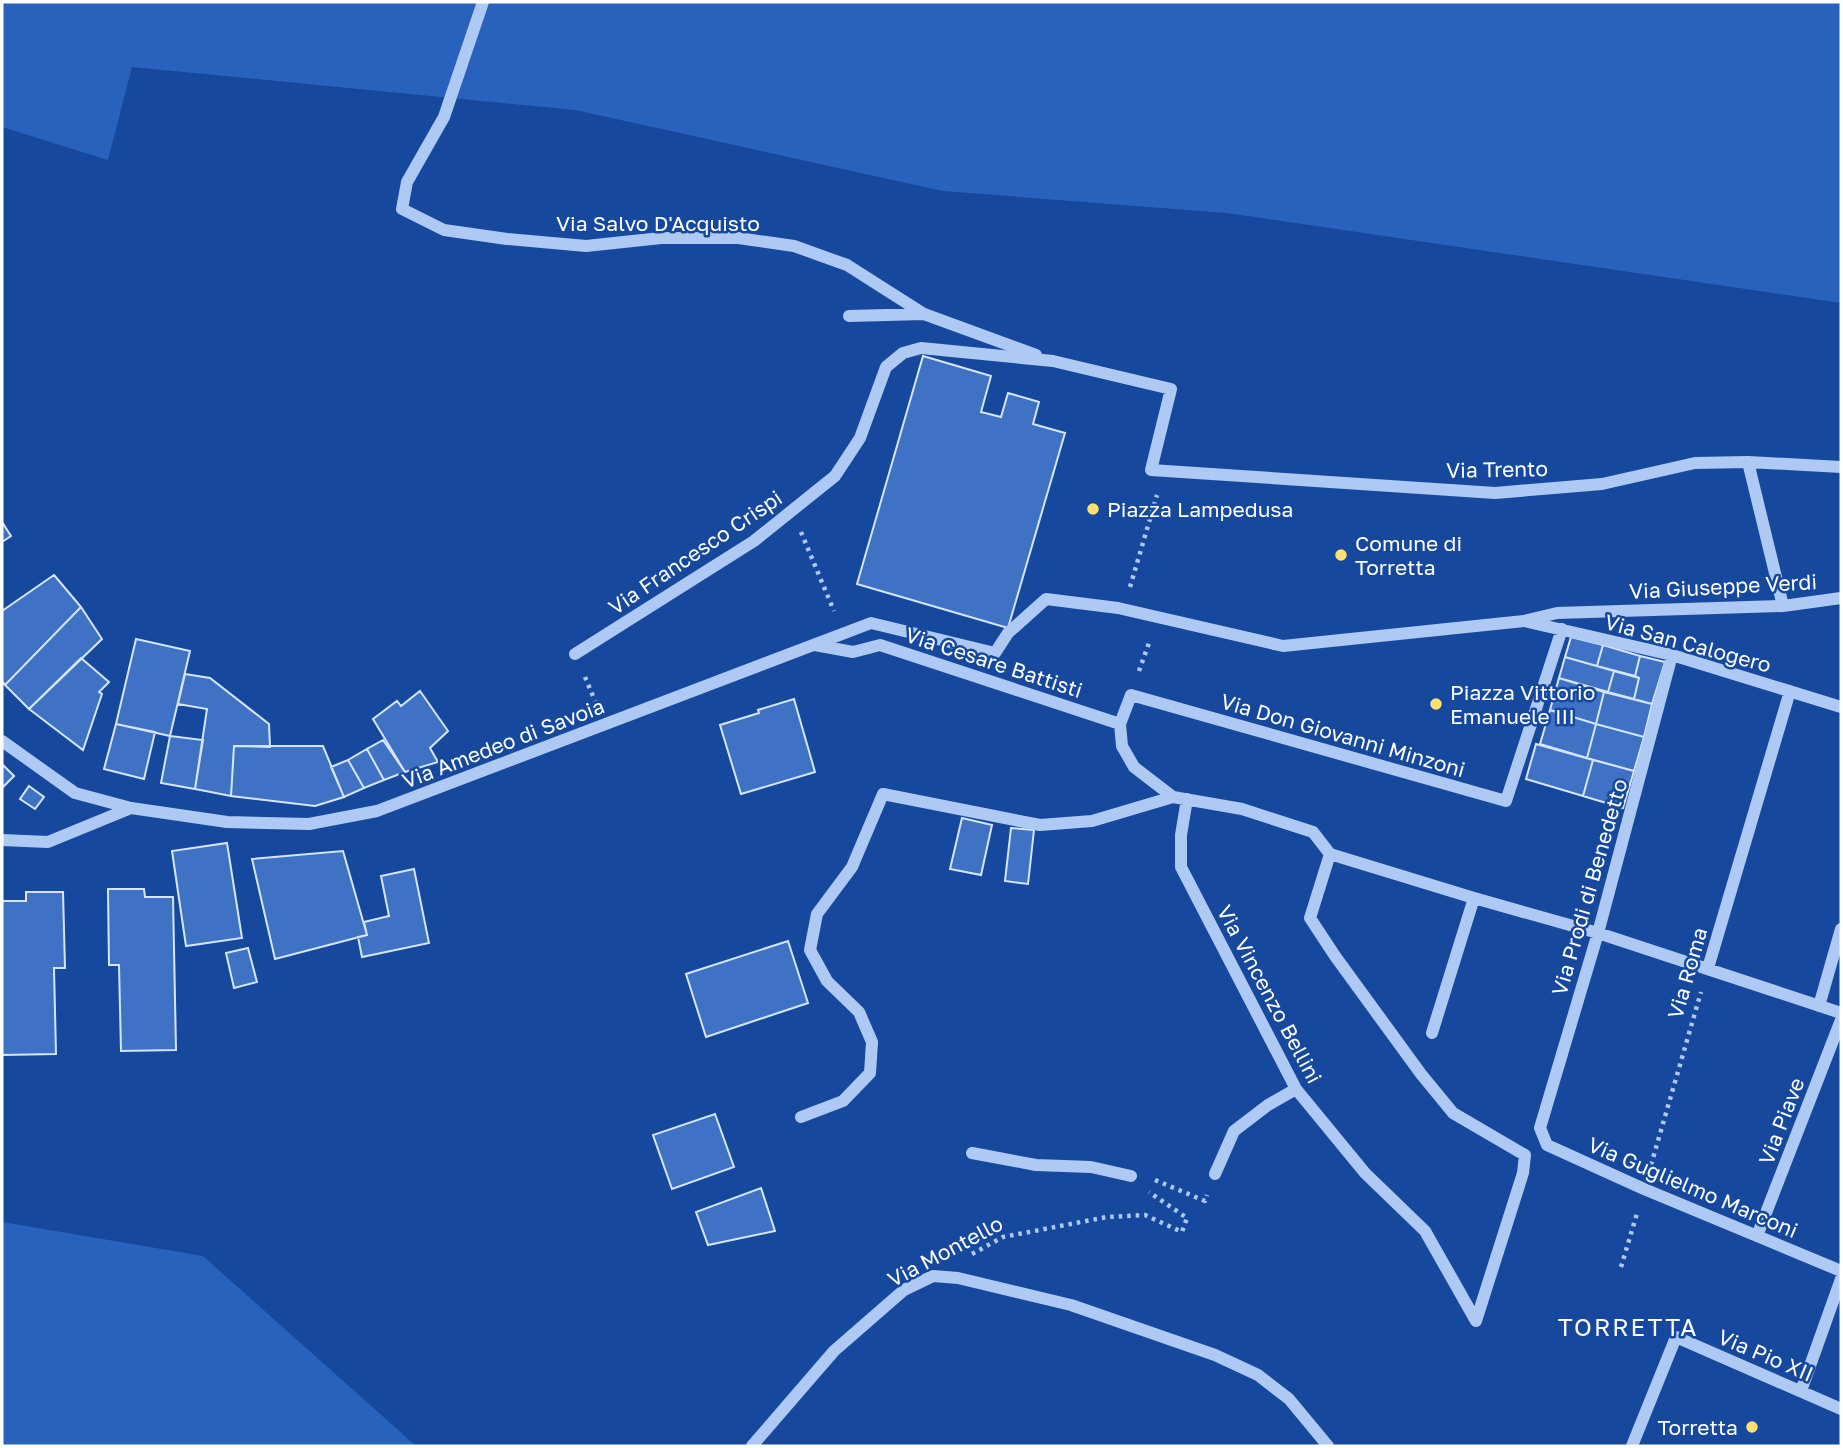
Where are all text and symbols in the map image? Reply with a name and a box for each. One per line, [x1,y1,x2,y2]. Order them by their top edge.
street label: Via Salvo D'Acquisto [556,210,760,236]
street label: Via Trento [1446,455,1548,483]
street label: Via Francesco Crispi [603,484,787,620]
place label: Piazza Lampedusa [1107,496,1293,522]
marker: Piazza Lampedusa [1085,501,1101,517]
place label: Comune di Torretta [1355,530,1462,580]
marker: Comune di Torretta [1333,547,1349,563]
street label: Via Giuseppe Verdi [1628,568,1818,604]
street label: Via San Calogero [1602,608,1774,678]
street label: Via Cesare Battisti [902,621,1086,703]
place label: Piazza Vittorio Emanuele III [1450,679,1595,729]
street label: Via Don Giovanni Minzoni [1218,688,1468,782]
street label: Via Amedeo di Savoia [398,692,608,794]
marker: Piazza Vittorio Emanuele III [1428,696,1444,712]
street label: Via Prodi di Benedetto [1546,776,1632,998]
street label: Via Vincenzo Bellini [1212,900,1328,1088]
street label: Via Roma [1662,924,1712,1022]
street label: Via Piave [1753,1074,1809,1168]
street label: Via Guglielmo Marconi [1584,1131,1802,1243]
street label: Via Montello [883,1210,1007,1292]
district label: TORRETTA [1558,1312,1698,1341]
street label: Via Pio XII [1714,1323,1818,1387]
place label: Torretta [1657,1414,1738,1440]
marker: Torretta [1744,1419,1760,1435]

